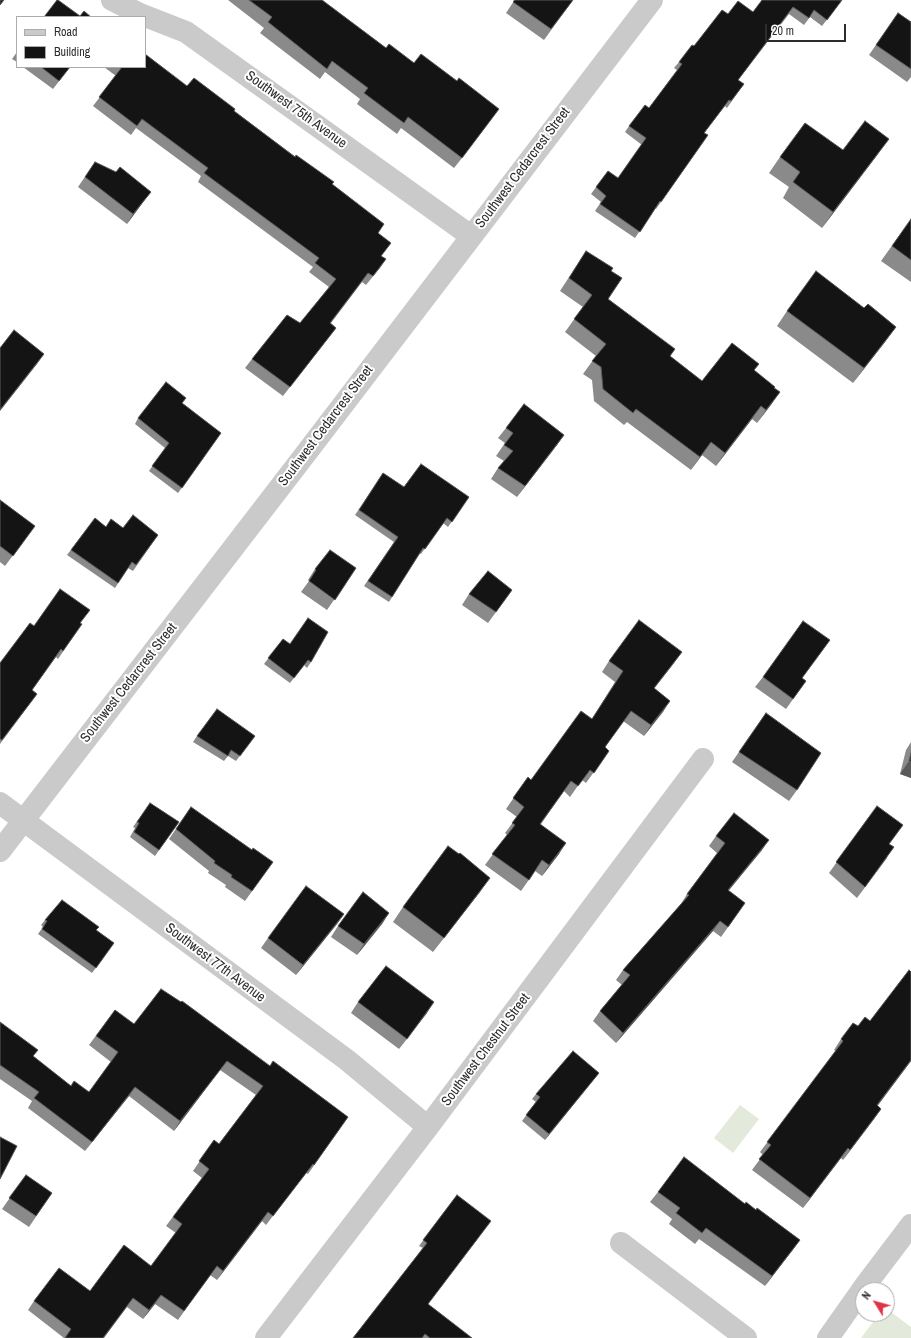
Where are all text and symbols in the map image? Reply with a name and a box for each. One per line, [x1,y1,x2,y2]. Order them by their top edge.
legend [16,16,146,68]
scale bar [767,16,848,42]
text: 20 m [772,23,794,39]
text: Road [54,24,78,40]
text: Building [54,44,90,60]
street label: Southwest 75th Avenue [242,68,350,152]
street label: Southwest Cedarcrest Street [472,104,574,232]
street label: Southwest Cedarcrest Street [275,362,377,490]
street label: Southwest Cedarcrest Street [77,620,181,746]
street label: Southwest 77th Avenue [162,920,268,1006]
street label: Southwest Chestnut Street [438,990,534,1110]
north arrow [855,1282,895,1322]
text: N [859,1289,874,1302]

